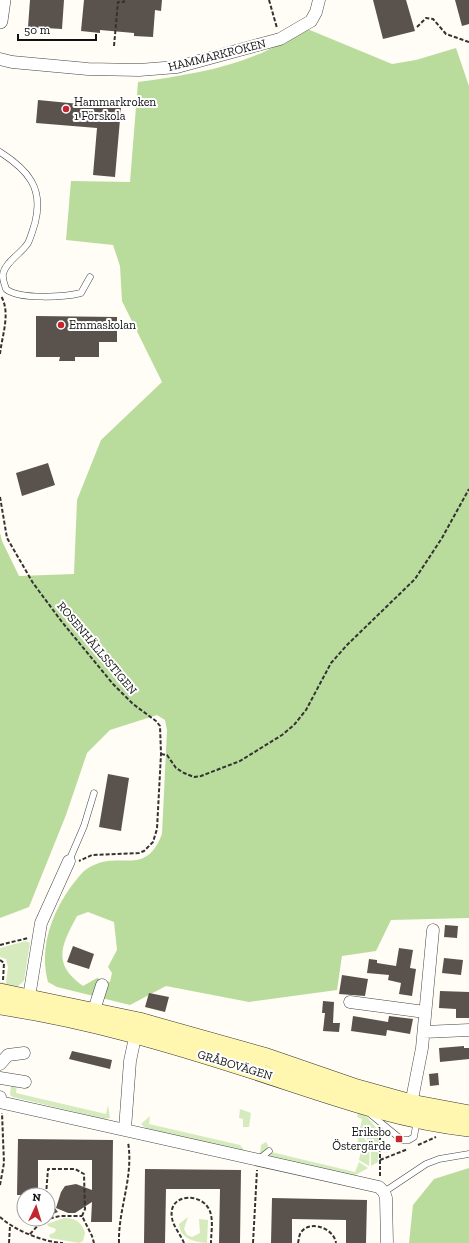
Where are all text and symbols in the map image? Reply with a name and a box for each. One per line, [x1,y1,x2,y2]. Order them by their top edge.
scale bar [18,16,96,42]
text: 50 m [24,23,51,37]
street label: HAMMARKROKEN [167,36,268,74]
place label: Hammarkroken 1 Förskola [74,95,156,123]
marker: Hammarkroken 1 Förskola [61,104,71,114]
place label: Emmaskolan [69,318,136,332]
marker: Emmaskolan [56,320,66,330]
street label: ROSENHÄLLSSTIGEN [54,599,140,697]
street label: GRÅBOVÄGEN [196,1046,275,1083]
place label: Eriksbo Östergärde [332,1125,391,1153]
marker: Eriksbo Östergärde [394,1134,404,1144]
north arrow [16,1187,56,1227]
text: N [32,1191,42,1204]

